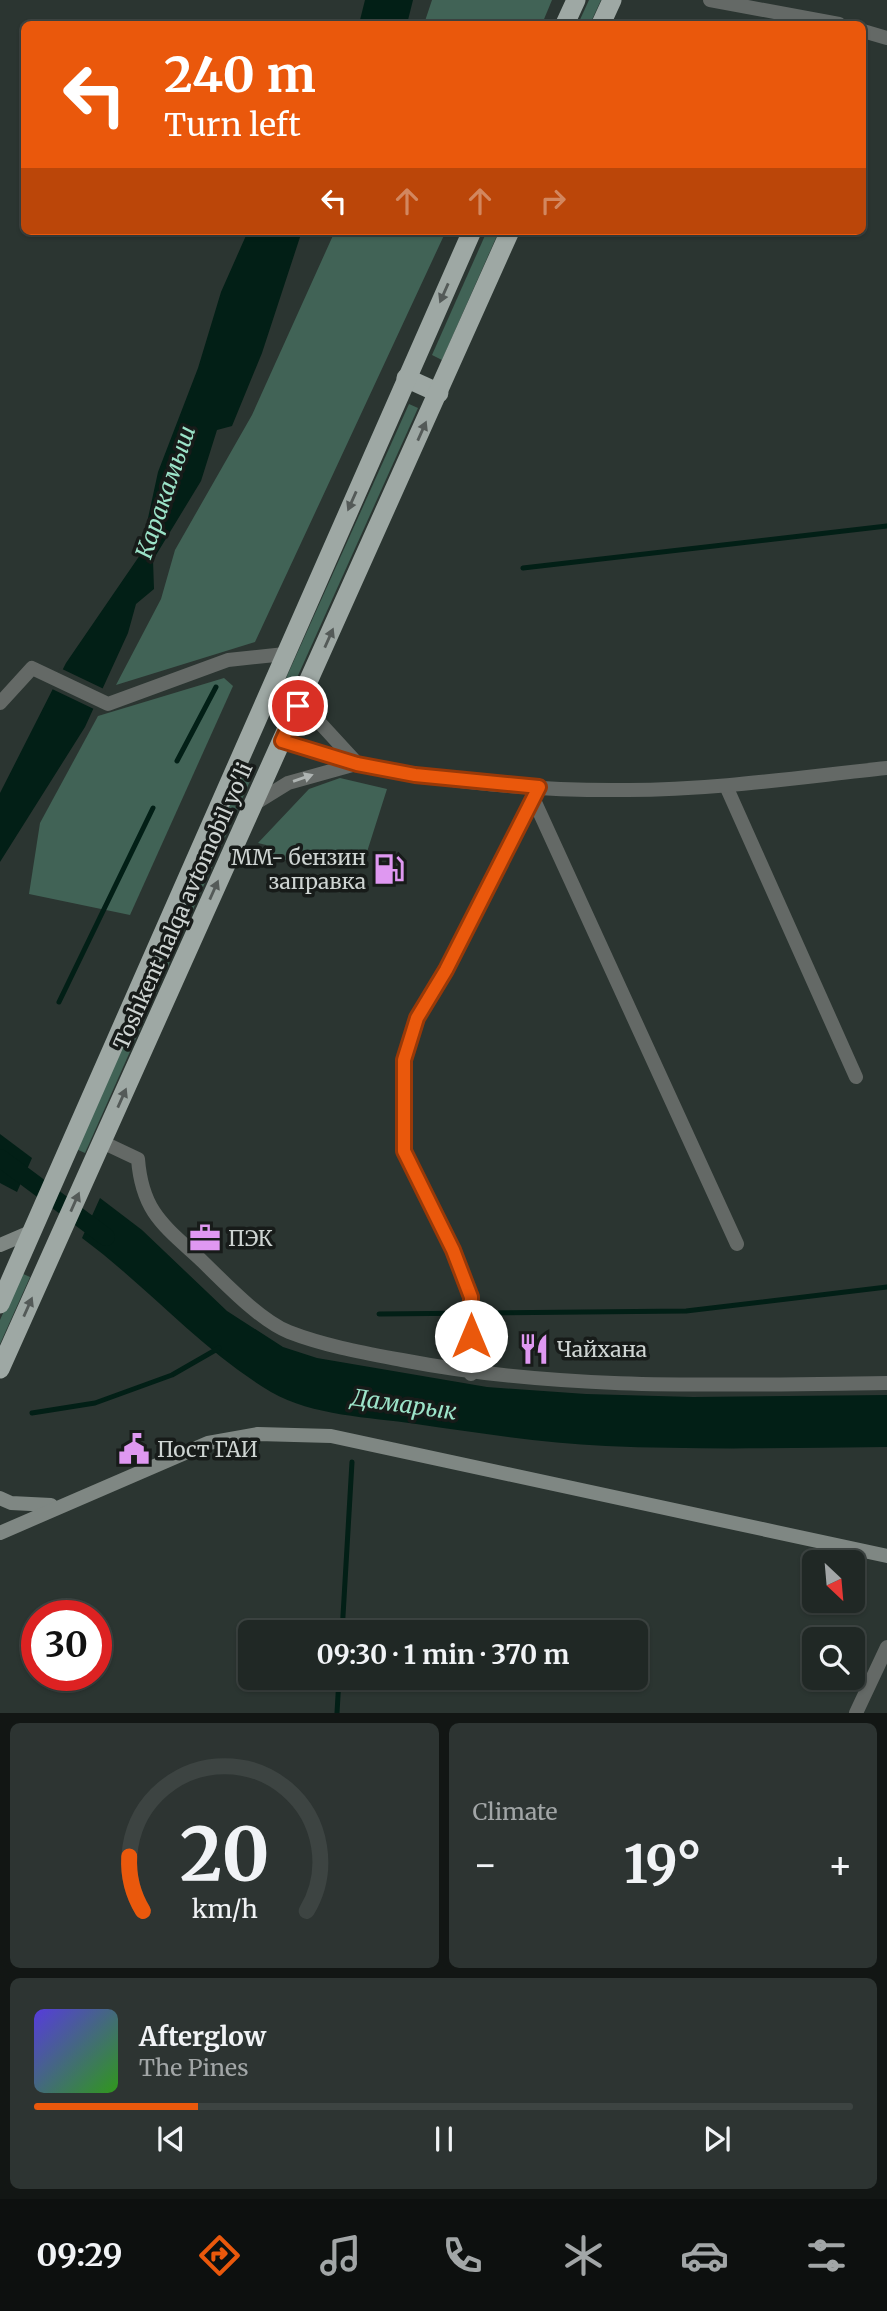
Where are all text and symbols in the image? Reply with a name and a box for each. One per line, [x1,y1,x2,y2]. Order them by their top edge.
text: 240 m [164,44,316,105]
icon: left [49,49,140,140]
text: Turn left [164,105,301,145]
icon: left [315,182,353,220]
icon: ahead [388,182,426,220]
icon: ahead [461,182,499,220]
icon: right [534,182,572,220]
one-way arrow [438,283,450,303]
one-way arrow [416,421,428,441]
water label: Каракамыш [129,422,201,562]
one-way arrow [346,491,357,512]
one-way arrow [324,628,335,649]
pin [268,676,328,736]
icon: arrive [279,687,317,725]
street label: Toshkent halqa avtomobil yo'li [107,758,259,1054]
one-way arrow [293,772,314,783]
place label: ММ- бензин заправка [231,844,366,895]
fuel station icon: ММ- бензин заправка [372,852,406,886]
one-way arrow [208,880,220,900]
one-way arrow [116,1088,128,1108]
one-way arrow [70,1192,81,1213]
office icon: ПЭК [188,1221,222,1255]
place label: ПЭК [228,1225,273,1252]
one-way arrow [22,1297,34,1317]
position arrow [434,1299,508,1373]
restaurant icon: Чайхана [517,1332,551,1366]
place label: Чайхана [557,1336,647,1363]
water label: Дамарык [347,1382,459,1426]
public building icon: Пост ГАИ [117,1432,151,1466]
place label: Пост ГАИ [157,1436,258,1463]
north arrow [802,1550,864,1614]
map controls [802,1550,865,1690]
speed limit sign: 30 [21,1600,112,1691]
button: search [802,1627,865,1690]
text: 09:30 · 1 min · 370 m [316,1638,570,1671]
text: Climate [473,1797,558,1826]
text: 20 [179,1810,269,1902]
text: 19° [624,1832,702,1897]
text: − [473,1841,498,1888]
text: + [828,1841,853,1888]
text: km/h [191,1893,257,1925]
text: Afterglow [139,2020,266,2053]
text: The Pines [139,2053,249,2082]
icon: previous [152,2120,190,2158]
icon: pause [425,2120,463,2158]
icon: next [698,2120,736,2158]
icon: directions [195,2231,244,2280]
icon: music [316,2231,365,2280]
icon: phone [438,2231,487,2280]
icon: climate [559,2231,608,2280]
icon: car [680,2231,729,2280]
icon: filters [802,2231,851,2280]
text: 09:29 [36,2235,123,2275]

